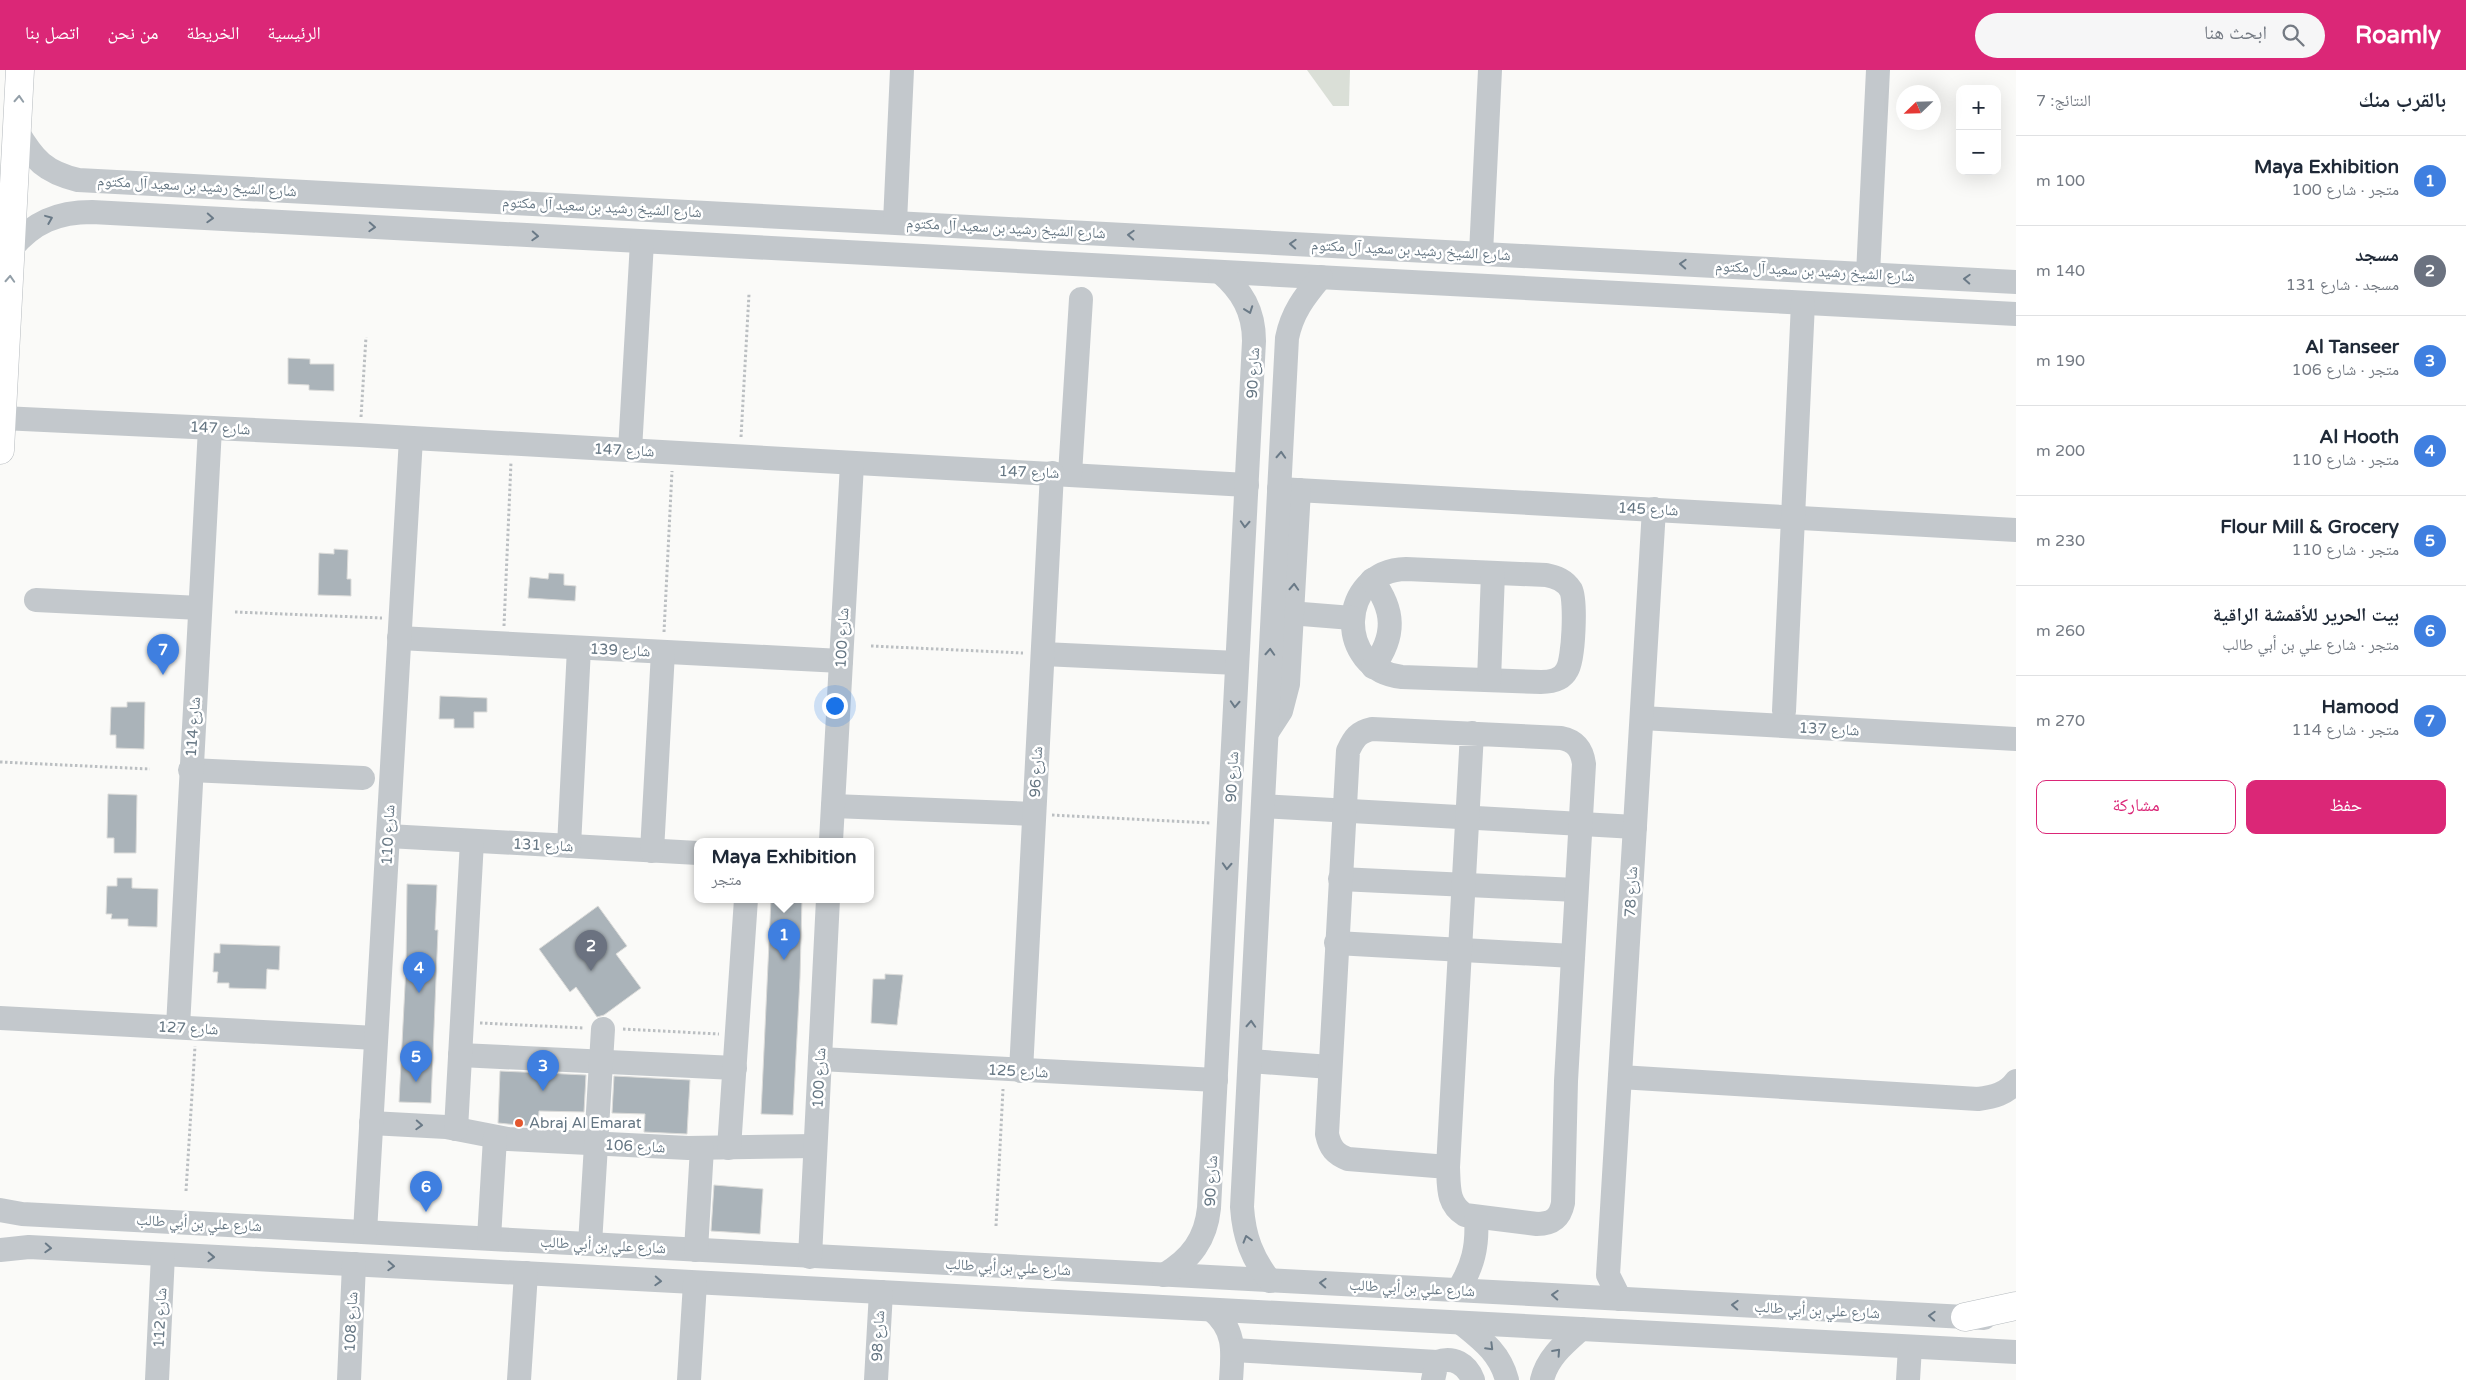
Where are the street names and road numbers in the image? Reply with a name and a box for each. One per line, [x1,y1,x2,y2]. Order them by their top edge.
street label: شارع الشيخ رشيد بن سعيد آل مكتوم [97,172,297,201]
street label: شارع الشيخ رشيد بن سعيد آل مكتوم [502,193,702,222]
street label: شارع الشيخ رشيد بن سعيد آل مكتوم [906,214,1106,243]
street label: شارع الشيخ رشيد بن سعيد آل مكتوم [1311,236,1511,265]
street label: شارع الشيخ رشيد بن سعيد آل مكتوم [1715,257,1915,286]
street label: شارع 90 [1243,347,1264,399]
street label: شارع 147 [189,417,251,440]
street label: شارع 147 [593,439,655,462]
street label: شارع 147 [998,462,1060,483]
street label: شارع 145 [1617,498,1679,521]
street label: شارع 100 [831,607,854,669]
street label: شارع 139 [589,639,651,662]
street label: شارع 114 [182,696,205,758]
street label: شارع 137 [1798,718,1860,741]
street label: شارع 96 [1026,746,1047,798]
street label: شارع 90 [1222,751,1243,803]
street label: شارع 110 [377,804,400,866]
street label: شارع 131 [512,834,574,857]
street label: شارع 78 [1621,866,1642,918]
street label: شارع 127 [157,1017,219,1040]
street label: شارع 100 [808,1047,831,1109]
street label: شارع 125 [987,1060,1049,1083]
street label: شارع 106 [604,1135,666,1158]
street label: شارع 90 [1201,1155,1222,1207]
street label: شارع علي بن أبي طالب [136,1211,262,1238]
street label: شارع علي بن أبي طالب [540,1233,666,1260]
street label: شارع علي بن أبي طالب [945,1255,1071,1282]
street label: شارع علي بن أبي طالب [1349,1276,1475,1303]
street label: شارع 112 [149,1287,172,1349]
street label: شارع 108 [340,1291,363,1353]
street label: شارع علي بن أبي طالب [1754,1298,1880,1325]
street label: شارع 98 [868,1310,889,1362]

